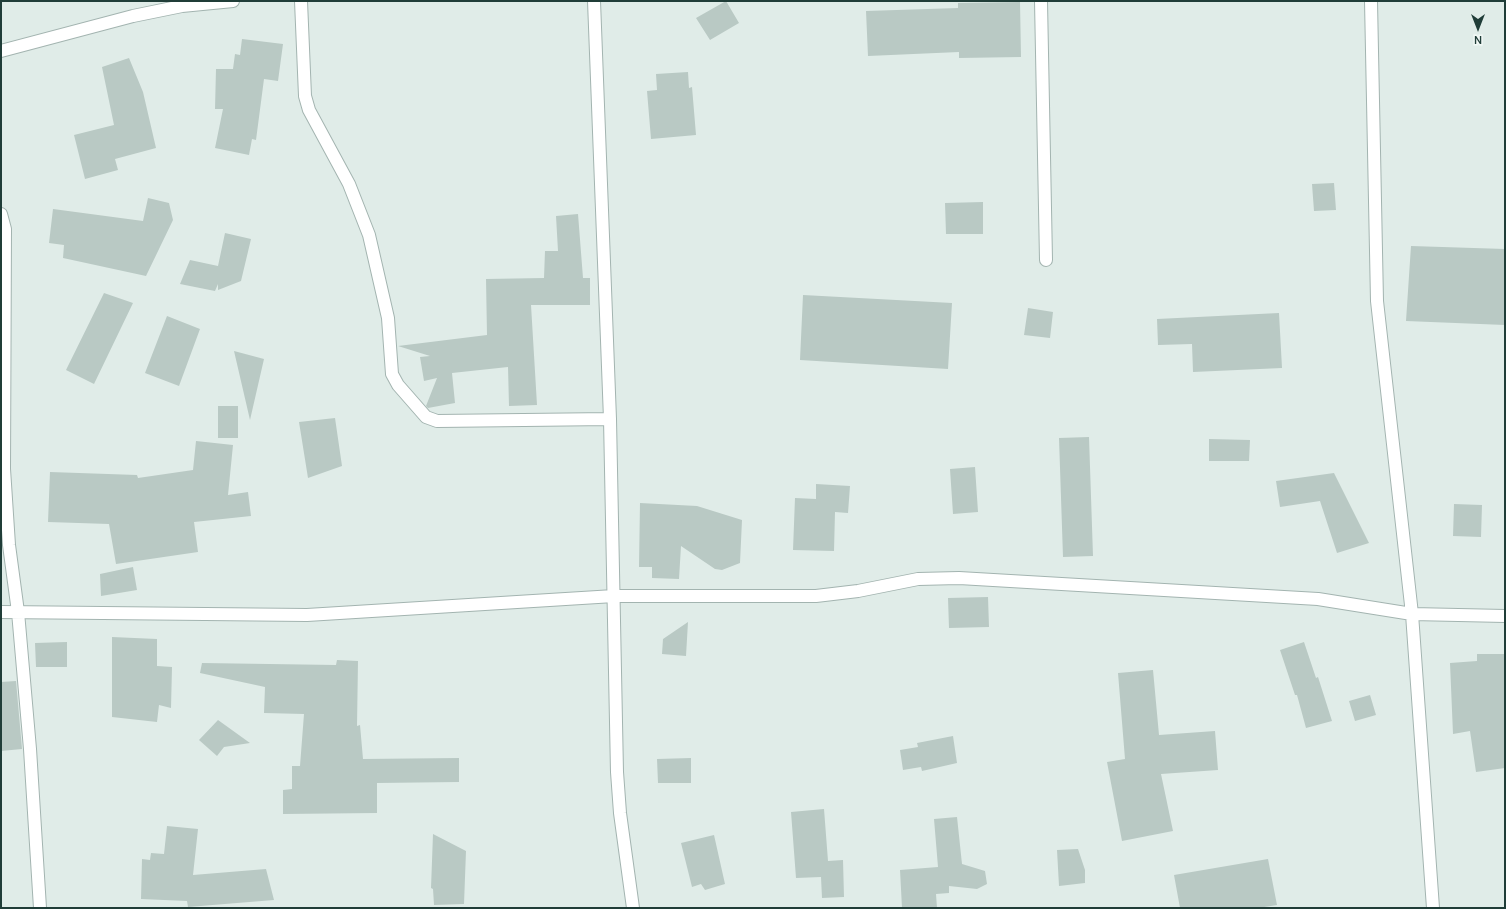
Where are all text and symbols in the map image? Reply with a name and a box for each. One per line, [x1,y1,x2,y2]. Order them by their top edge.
north arrow [1458,8,1498,48]
text: N [1474,33,1482,48]

